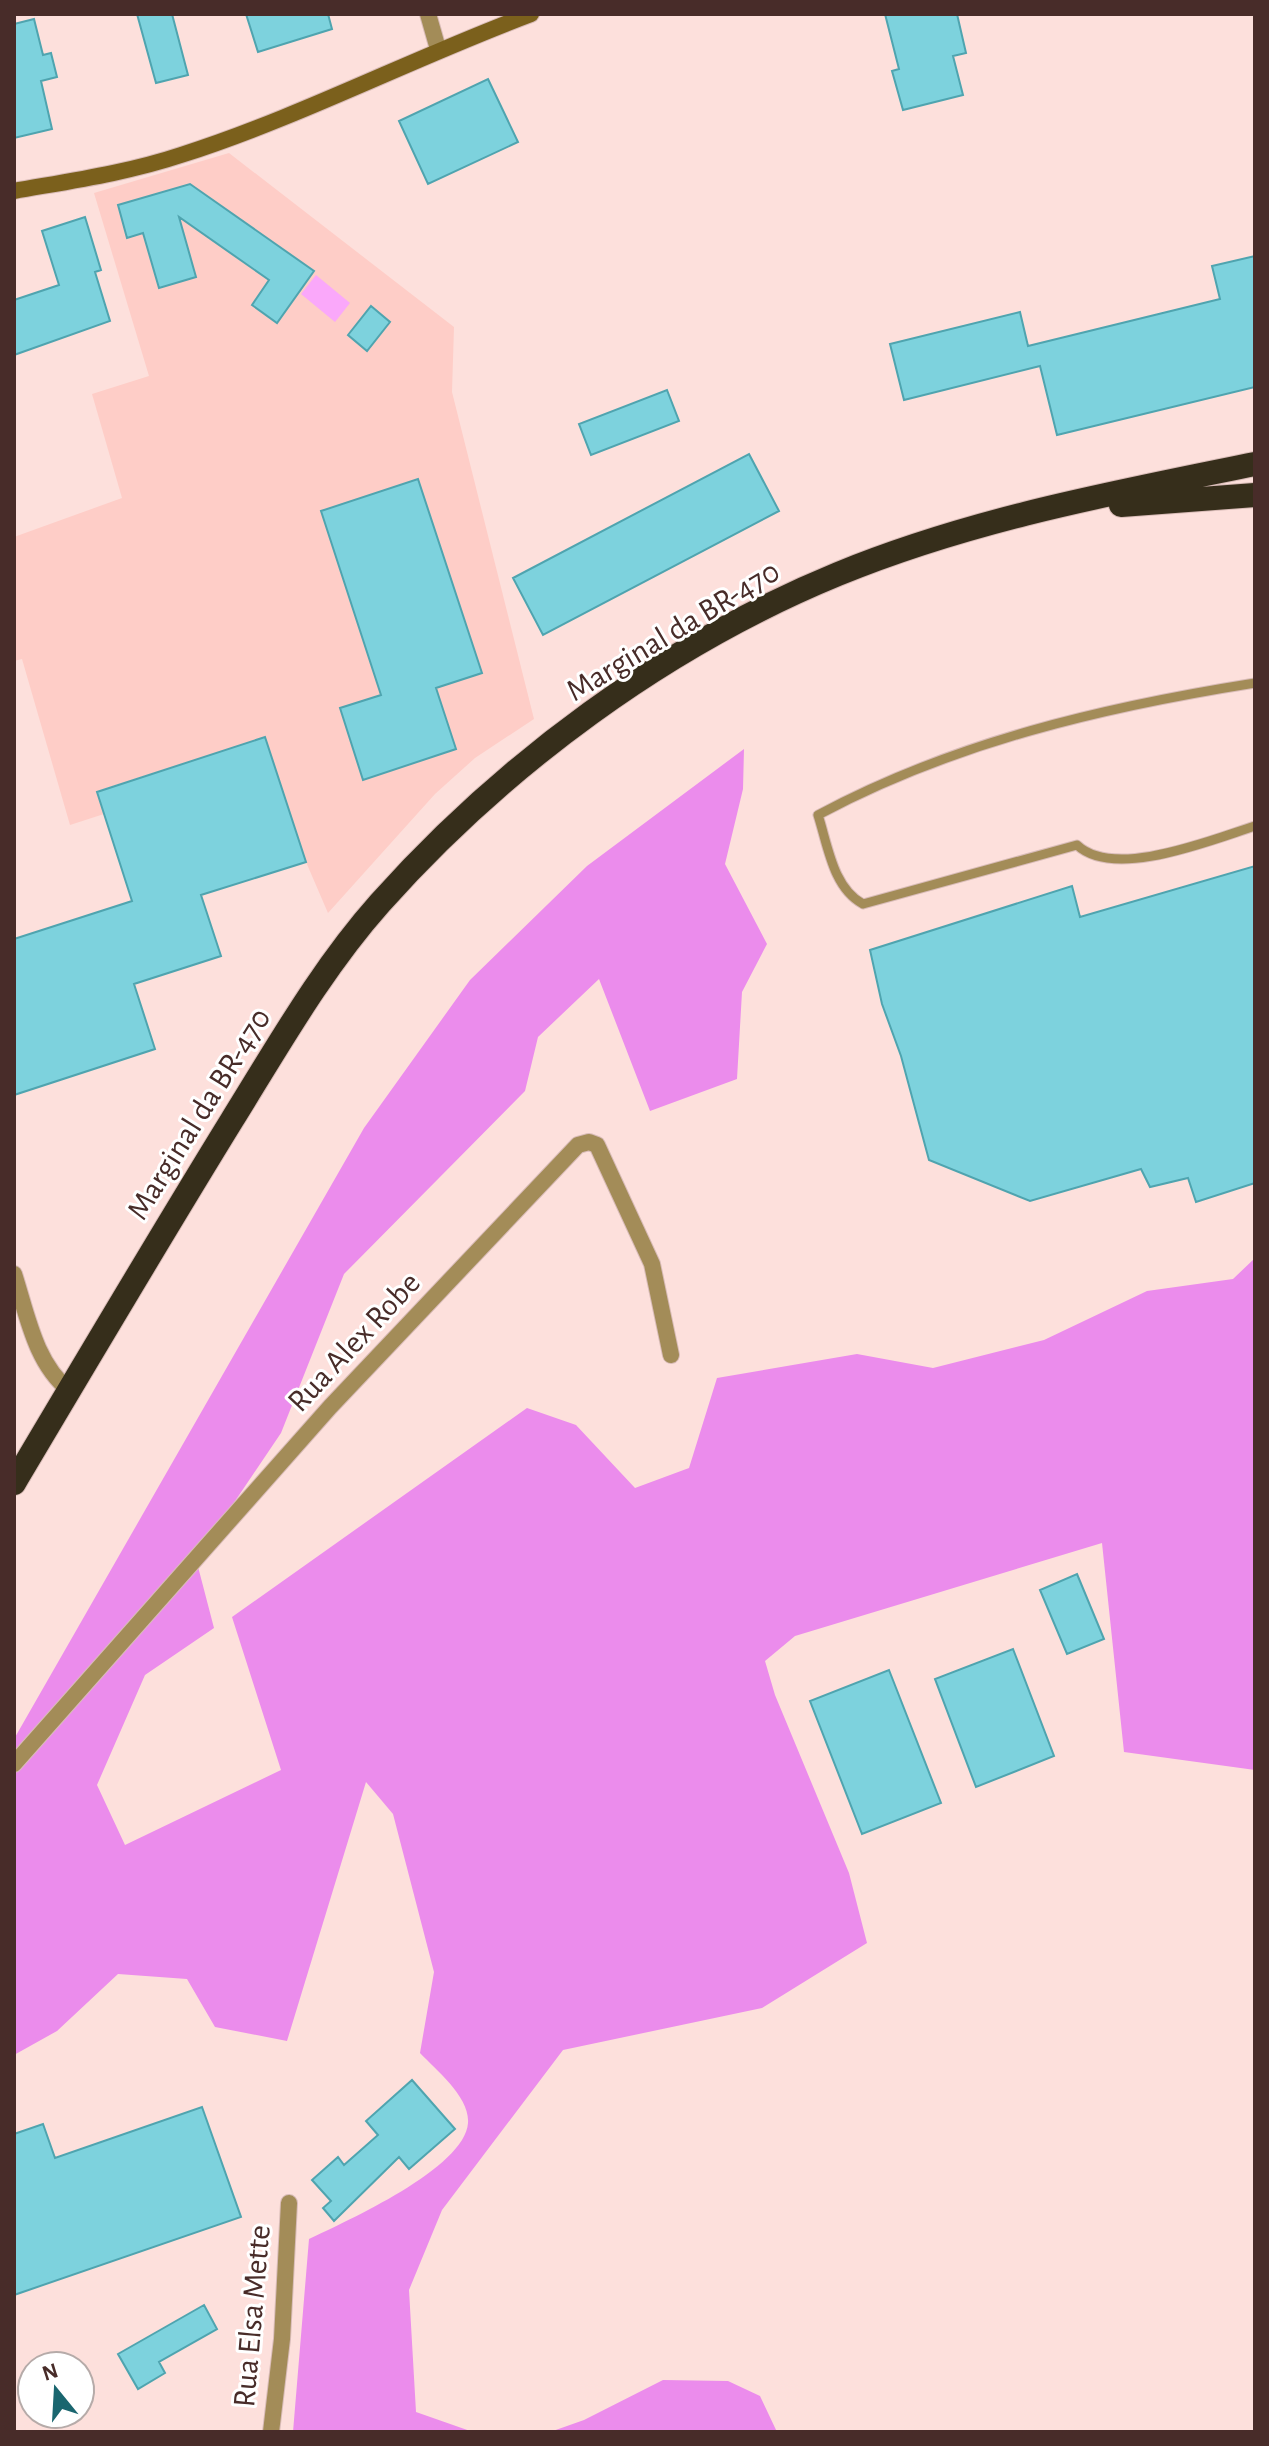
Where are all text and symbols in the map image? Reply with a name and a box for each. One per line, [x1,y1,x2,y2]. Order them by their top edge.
street label: Marginal da BR-470 [561,555,785,707]
street label: Marginal da BR-470 [121,1003,277,1225]
street label: Rua Alex Robe [282,1266,426,1418]
street label: Rua Elsa Mette [228,2224,276,2408]
north arrow [16,2350,96,2430]
text: N [39,2359,61,2385]

